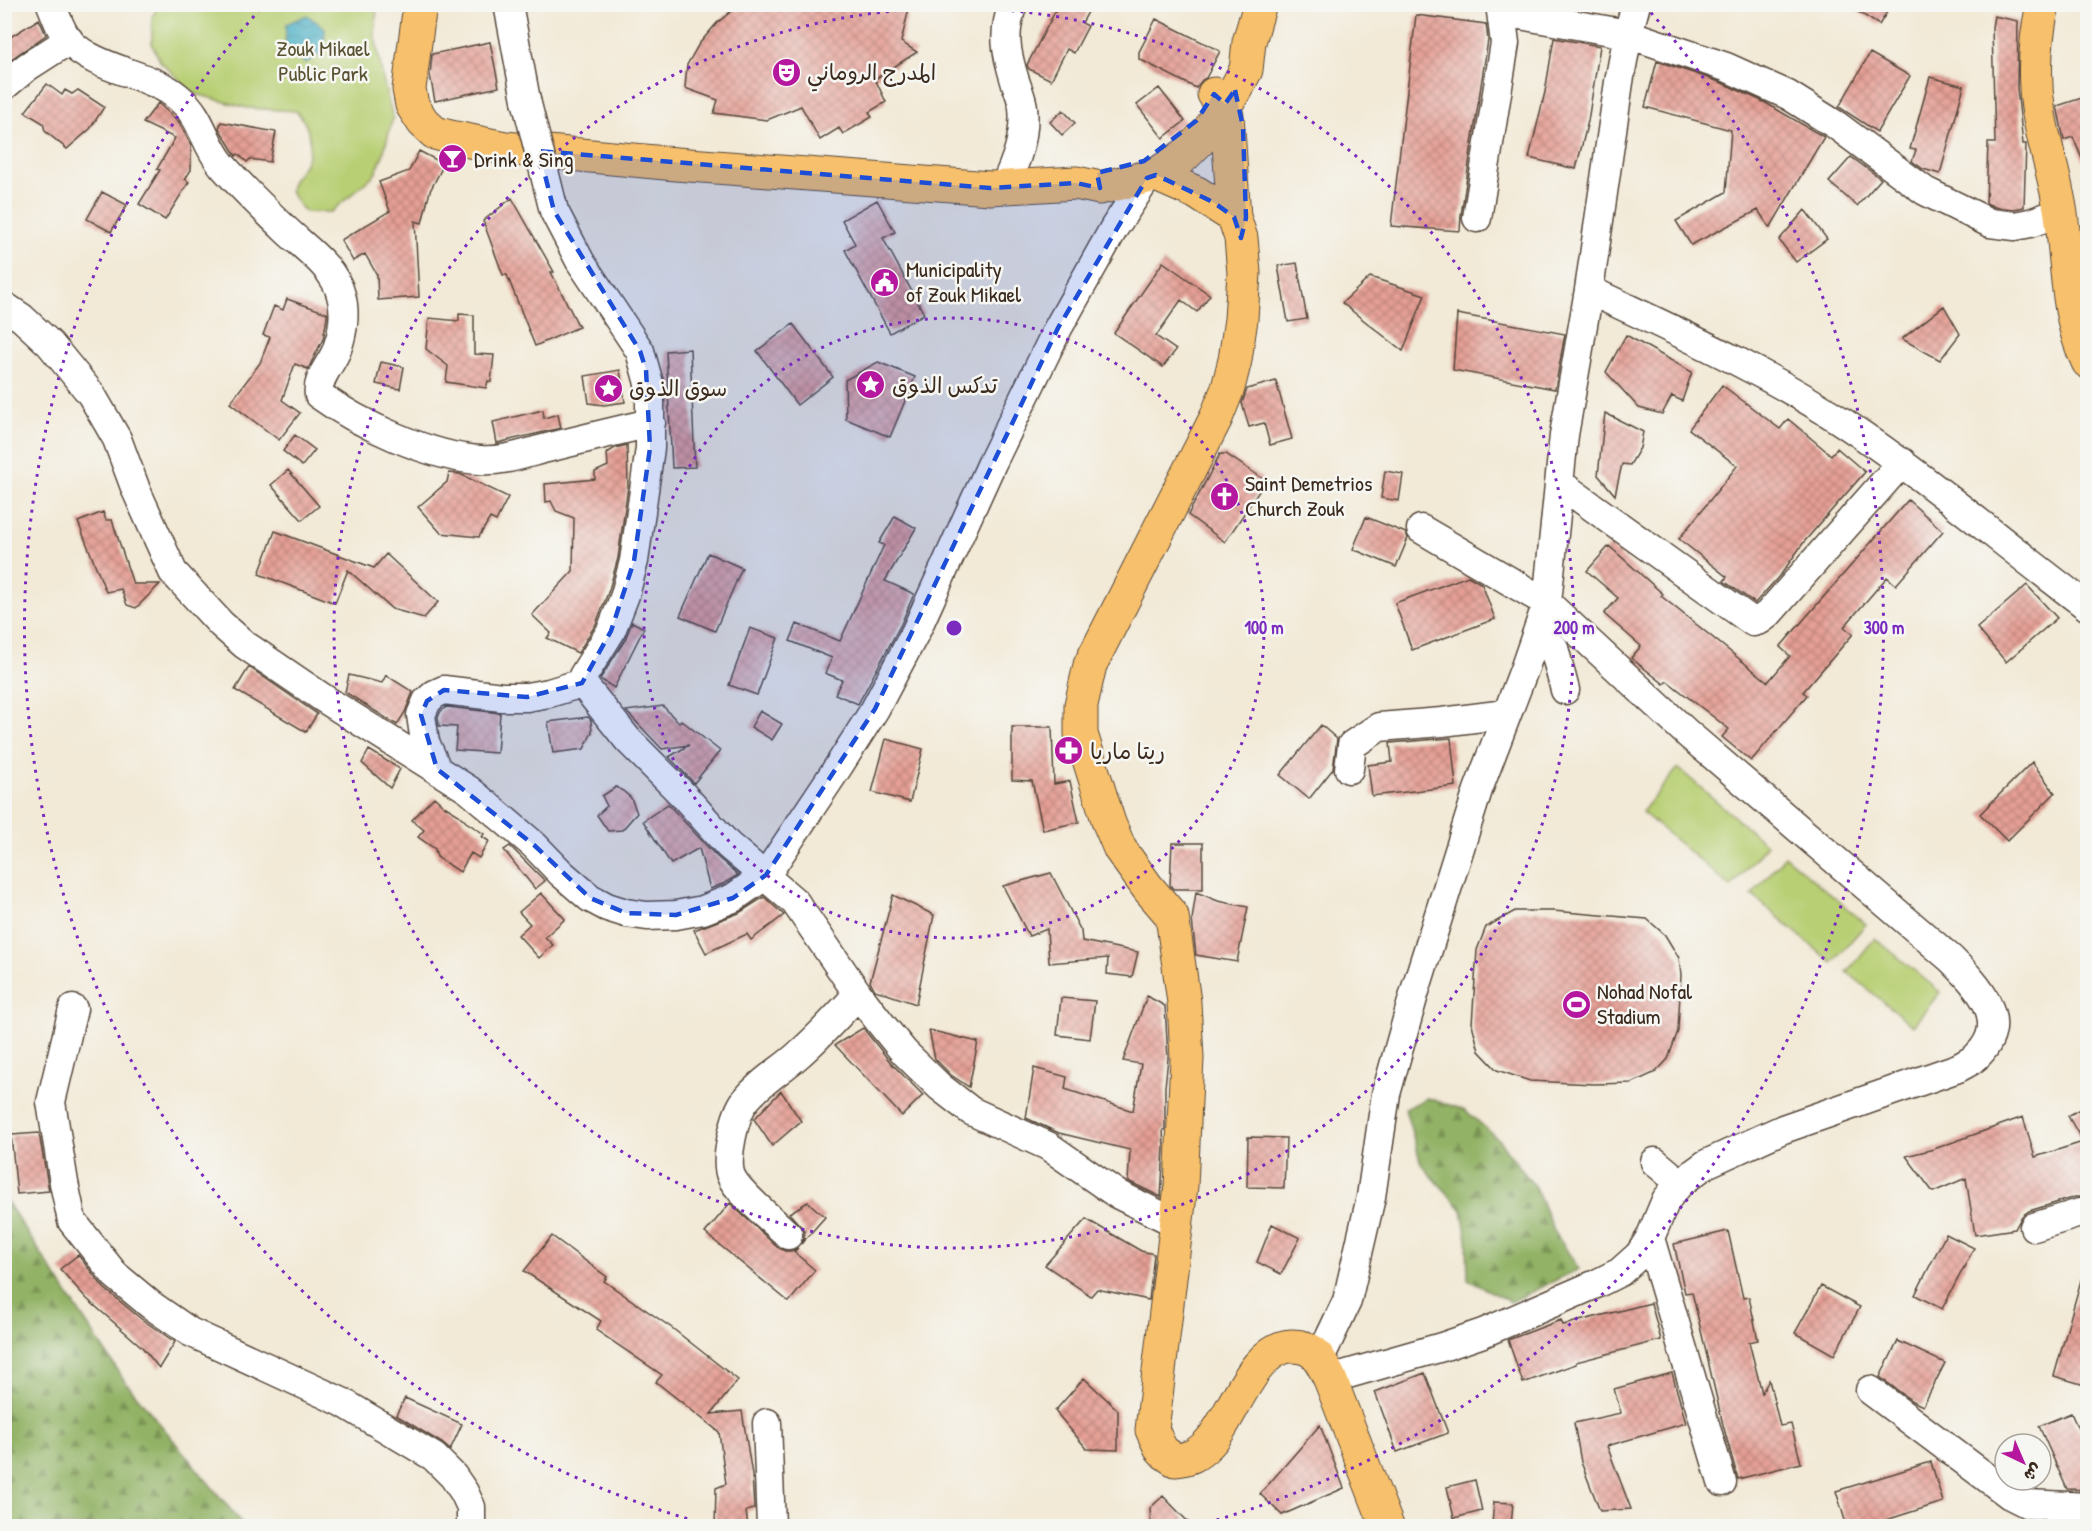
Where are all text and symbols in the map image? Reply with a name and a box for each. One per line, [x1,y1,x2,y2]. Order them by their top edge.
park label: Zouk Mikael Public Park [276,33,370,88]
theatre icon: المدرج الروماني [770,56,802,88]
place label: المدرج الروماني [807,57,936,92]
bar icon: Drink & Sing [437,143,469,175]
place label: Drink & Sing [474,144,573,174]
place label: Municipality of Zouk Mikael [906,254,1021,309]
public building icon: Municipality of Zouk Mikael [869,266,901,298]
place icon: تدكس الذوق [855,369,887,401]
place label: تدكس الذوق [892,370,998,400]
place icon: سوق الذوق [592,372,624,404]
place label: سوق الذوق [629,373,727,403]
place label: Saint Demetrios Church Zouk [1245,468,1372,523]
church icon: Saint Demetrios Church Zouk [1208,480,1240,512]
text: 100 m [1244,615,1284,640]
text: 200 m [1554,615,1594,640]
text: 300 m [1864,615,1904,640]
centre of rings [944,618,964,638]
pharmacy icon: ريتا ماريا [1053,735,1085,767]
place label: ريتا ماريا [1090,736,1165,766]
place label: Nohad Nofal Stadium [1597,976,1692,1031]
sports icon: Nohad Nofal Stadium [1560,988,1592,1020]
north arrow [1993,1432,2053,1492]
text: ش [2019,1459,2047,1487]

